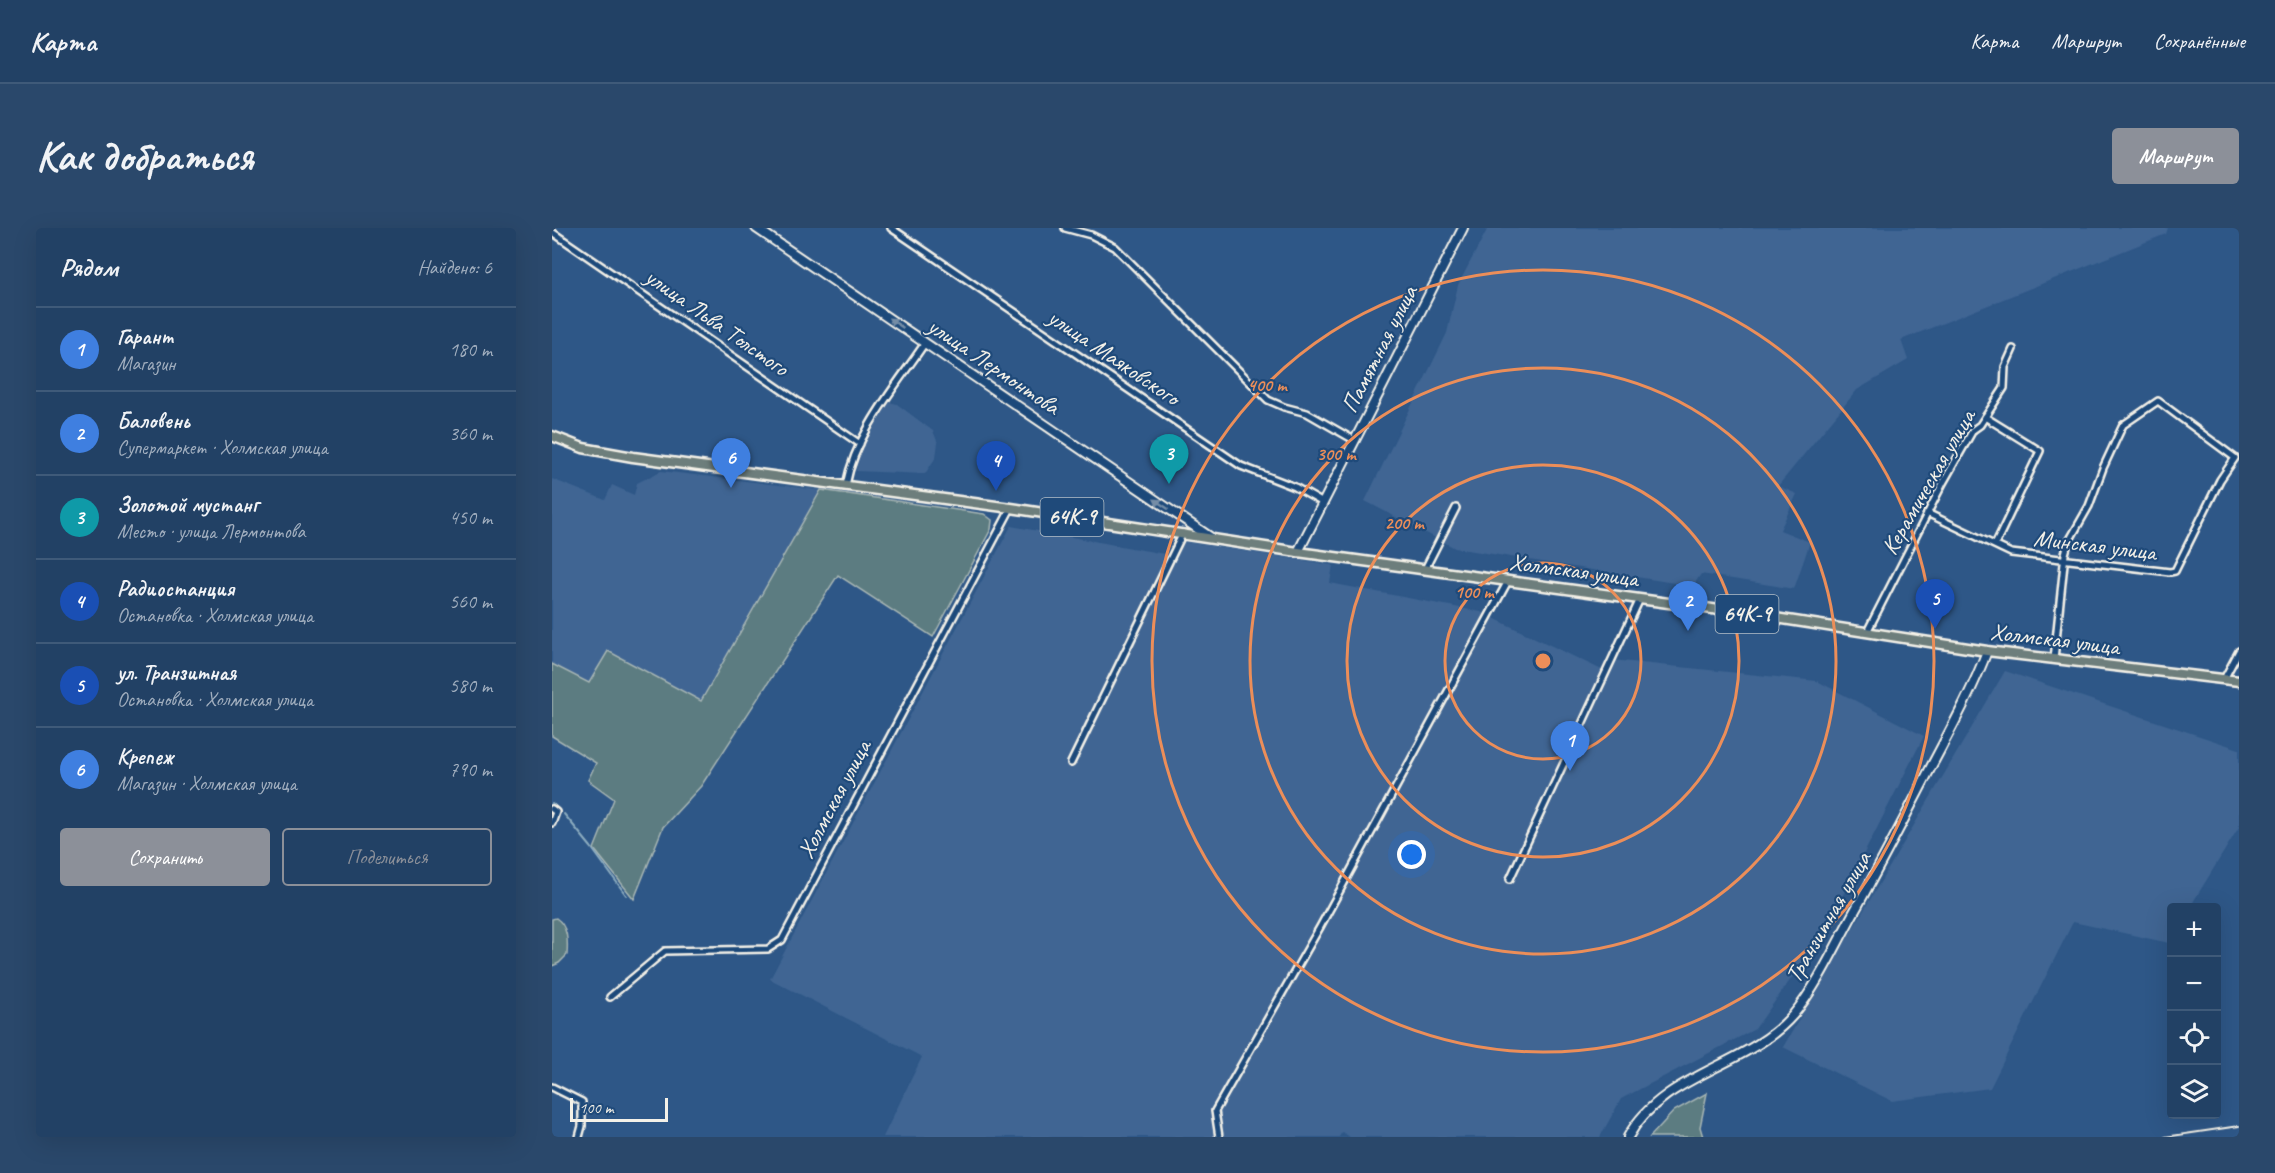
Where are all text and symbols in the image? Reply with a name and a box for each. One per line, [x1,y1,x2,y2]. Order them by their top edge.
text: Карта [30,24,97,59]
text: Карта [1970,28,2019,54]
text: Маршрут [2052,28,2121,54]
text: Сохранённые [2154,28,2245,54]
button: Маршрут [2112,128,2239,184]
text: Как добраться [36,130,253,183]
text: Рядом [60,251,118,284]
text: Найдено: 6 [417,255,492,280]
street label: улица Льва Толстого [638,260,796,383]
street label: Памятная улица [1334,279,1425,418]
street label: улица Маяковского [1041,301,1188,413]
street label: улица Лермонтова [920,310,1067,422]
one-way arrow [888,318,904,329]
text: Гарант [117,323,174,351]
text: 1 [75,337,84,362]
text: 180 m [449,337,492,362]
text: Магазин [117,351,175,376]
text: 400 m [1248,374,1288,396]
street label: Керамическая улица [1874,402,1983,560]
text: Баловень [117,407,190,435]
text: 2 [75,421,84,446]
text: 360 m [449,421,492,446]
pin: 3 [1150,434,1188,484]
text: Супермаркет · Холмская улица [117,435,328,460]
pin: 6 [712,438,750,488]
pin: 4 [976,442,1016,491]
text: 300 m [1317,443,1357,465]
text: Золотой мустанг [117,491,259,519]
road number: 64К-9 [1040,498,1104,536]
one-way arrow [1154,498,1170,510]
text: 3 [75,505,84,530]
text: 450 m [449,505,492,530]
text: 200 m [1385,512,1425,534]
text: Место · улица Лермонтова [117,519,305,544]
street label: Минская улица [2032,523,2160,568]
street label: Холмская улица [1508,546,1642,594]
text: Радиостанция [117,575,234,603]
pin: 5 [1916,580,1954,629]
text: 100 m [1455,581,1495,603]
pin: 2 [1668,582,1708,631]
text: 4 [75,589,84,614]
text: 560 m [449,589,492,614]
road number: 64К-9 [1716,595,1778,633]
text: Остановка · Холмская улица [117,603,313,628]
street label: Холмская улица [1989,616,2123,662]
centre of rings [1533,651,1553,671]
text: ул. Транзитная [117,659,236,687]
text: 5 [75,673,84,698]
text: 580 m [449,673,492,698]
text: Остановка · Холмская улица [117,687,313,712]
pin: 1 [1550,722,1590,771]
street label: Холмская улица [790,733,879,863]
text: Крепеж [117,743,173,771]
text: 6 [75,757,84,782]
text: 790 m [449,757,492,782]
text: Магазин · Холмская улица [117,771,297,796]
button: Сохранить [60,828,270,886]
button: Поделиться [282,828,492,886]
your location [1397,840,1426,869]
street label: Транзитная улица [1778,845,1878,988]
map controls [2167,903,2221,1119]
button: + [2167,903,2221,957]
button: − [2167,957,2221,1011]
button: locate [2167,1011,2221,1065]
button: layers [2167,1065,2221,1119]
scale bar [570,1095,668,1122]
text: 100 m [579,1098,613,1118]

